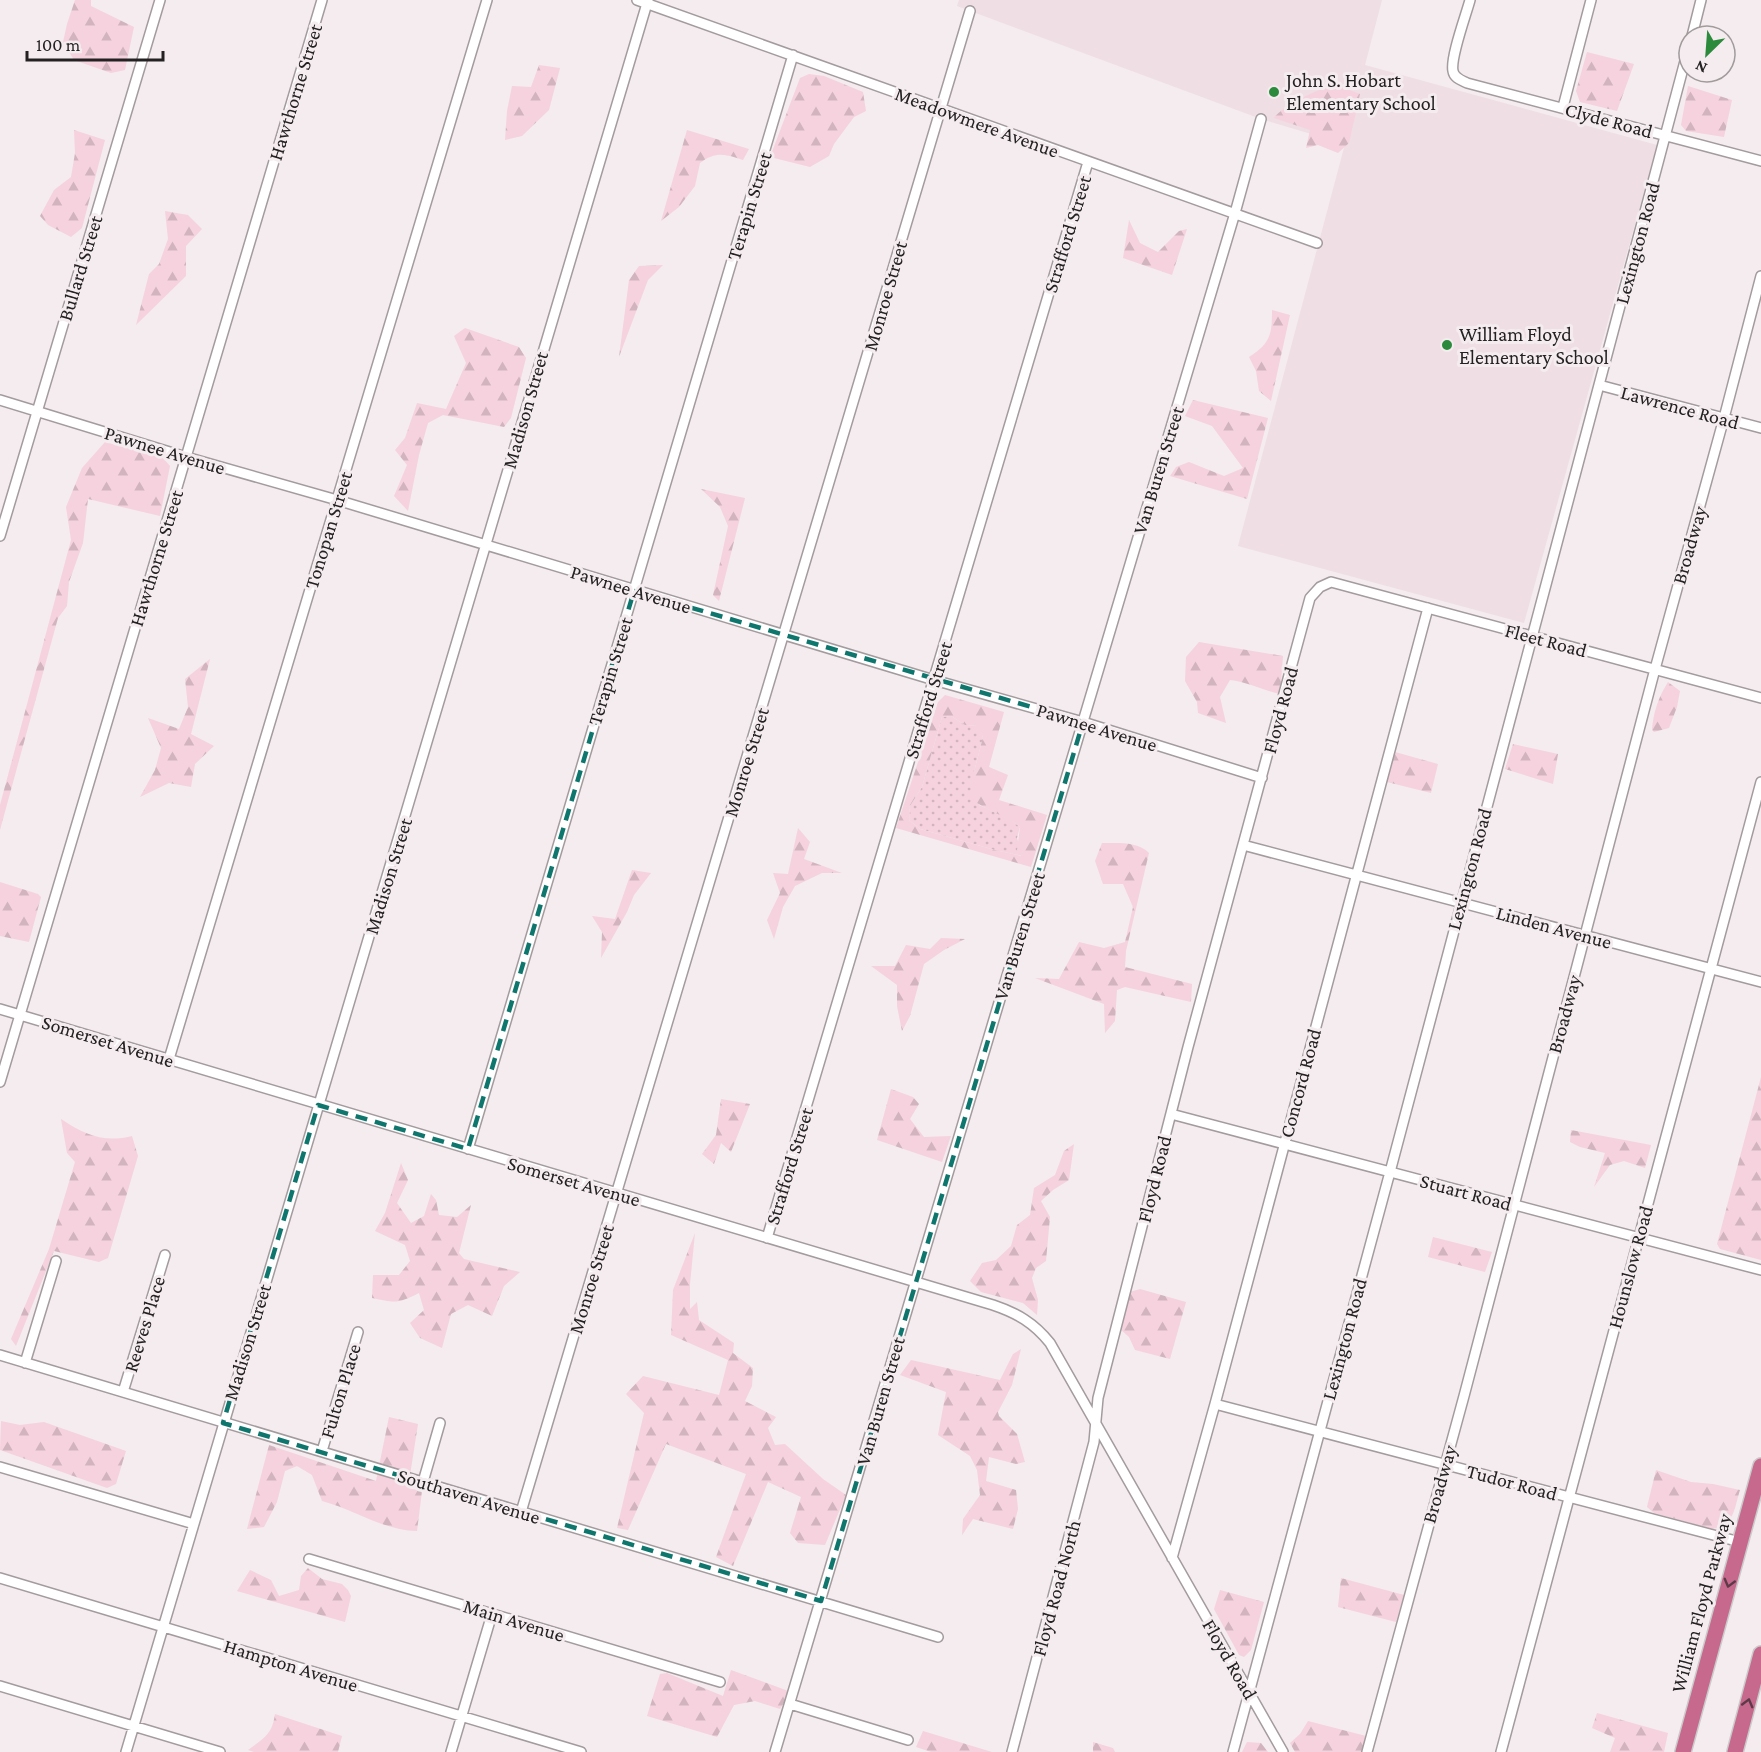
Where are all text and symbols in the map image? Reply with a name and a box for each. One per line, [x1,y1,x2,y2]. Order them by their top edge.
street label: Hawthorne Street [264,21,326,163]
scale bar [27,24,164,62]
north arrow [1677,24,1737,84]
text: 100 m [36,35,81,55]
text: N [1692,57,1709,77]
place label: John S. Hobart Elementary School [1284,69,1436,115]
street label: Meadowmere Avenue [892,82,1062,162]
marker: John S. Hobart Elementary School [1267,85,1281,99]
street label: Clyde Road [1563,98,1656,143]
street label: Terapin Street [722,149,777,263]
street label: Strafford Street [1039,172,1095,295]
street label: Lexington Road [1610,179,1665,306]
street label: Bullard Street [54,212,107,323]
street label: Monroe Street [859,238,911,353]
place label: William Floyd Elementary School [1459,323,1609,369]
marker: William Floyd Elementary School [1440,338,1454,352]
street label: Madison Street [498,349,552,471]
street label: Lawrence Road [1619,381,1742,433]
street label: Van Buren Street [1128,403,1188,537]
street label: Pawnee Avenue [102,421,228,479]
street label: Tonopan Street [300,468,357,592]
street label: Hawthorne Street [125,487,187,629]
street label: Broadway [1667,503,1712,587]
street label: Pawnee Avenue [568,560,694,618]
street label: Terapin Street [583,614,638,728]
street label: Fleet Road [1503,619,1590,662]
street label: Strafford Street [900,638,956,761]
street label: Floyd Road [1258,664,1303,756]
street label: Pawnee Avenue [1034,698,1160,756]
street label: Monroe Street [719,704,773,819]
street label: Lexington Road [1442,805,1497,932]
street label: Madison Street [360,815,416,937]
street label: Van Buren Street [989,869,1049,1003]
street label: Linden Avenue [1494,901,1614,953]
street label: Broadway [1543,972,1586,1056]
street label: Somerset Avenue [39,1010,177,1072]
street label: Concord Road [1275,1026,1325,1140]
street label: Strafford Street [761,1104,817,1227]
street label: Floyd Road [1133,1133,1177,1225]
street label: Somerset Avenue [505,1152,643,1211]
street label: Stuart Road [1418,1169,1515,1215]
street label: Hounslow Road [1603,1203,1657,1331]
street label: Monroe Street [564,1221,618,1336]
street label: Reeves Place [119,1273,169,1375]
street label: Lexington Road [1317,1275,1372,1402]
street label: Madison Street [219,1281,275,1403]
street label: Van Buren Street [851,1334,909,1468]
street label: Fulton Place [315,1341,365,1441]
street label: Broadway [1417,1442,1462,1526]
street label: Tudor Road [1464,1459,1560,1505]
street label: Southaven Avenue [395,1464,543,1528]
street label: William Floyd Parkway [1666,1510,1737,1695]
street label: Floyd Road North [1027,1517,1086,1659]
one-way arrow [1723,1578,1736,1588]
street label: Main Avenue [461,1594,567,1646]
street label: Floyd Road [1197,1615,1262,1704]
street label: Hampton Avenue [221,1634,361,1697]
one-way arrow [1741,1698,1753,1709]

